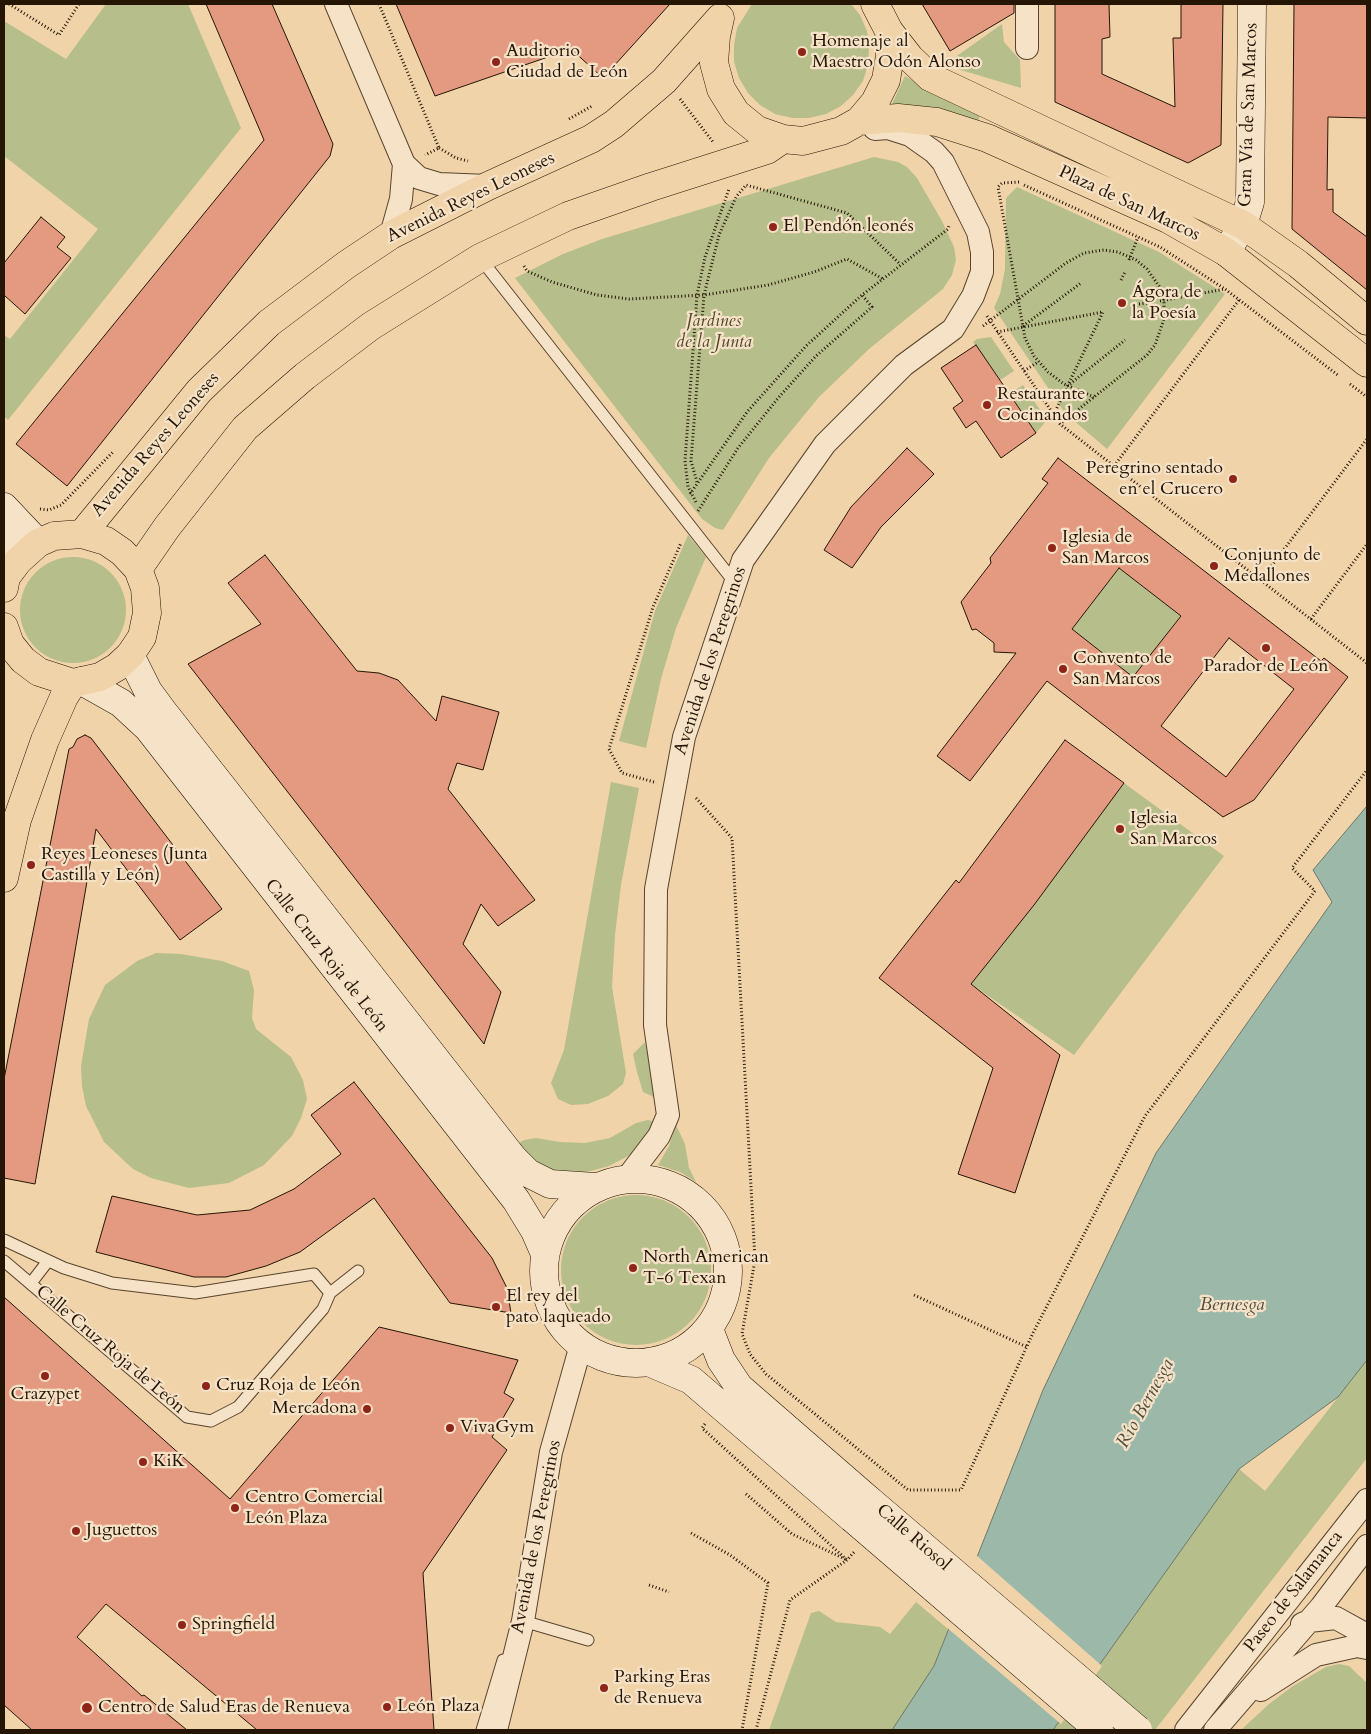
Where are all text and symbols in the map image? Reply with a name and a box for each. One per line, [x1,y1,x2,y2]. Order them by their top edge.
street label: Gran Vía de San Marcos [1235,23,1263,207]
place label: Homenaje al Maestro Odón Alonso [812,31,981,74]
place label: Auditorio Ciudad de León [506,41,628,84]
marker: Homenaje al Maestro Odón Alonso [796,46,808,58]
marker: Auditorio Ciudad de León [490,56,502,68]
street label: Avenida Reyes Leoneses [384,148,558,248]
street label: Plaza de San Marcos [1055,162,1203,246]
place label: El Pendón leonés [783,216,914,238]
marker: El Pendón leonés [767,221,779,233]
place label: Ágora de la Poesía [1132,282,1202,324]
marker: Ágora de la Poesía [1116,297,1128,309]
park label: Jardines de la Junta [676,311,752,354]
street label: Avenida Reyes Leoneses [87,368,225,522]
place label: Restaurante Cocinandos [997,384,1087,426]
marker: Restaurante Cocinandos [981,399,993,411]
place label: Peregrino sentado en el Crucero [1086,458,1223,500]
marker: Peregrino sentado en el Crucero [1227,473,1239,485]
place label: Iglesia de San Marcos [1062,527,1149,570]
marker: Iglesia de San Marcos [1046,542,1058,554]
place label: Conjunto de Medallones [1224,545,1321,588]
marker: Conjunto de Medallones [1208,560,1220,572]
street label: Avenida de los Peregrinos [670,564,752,758]
marker: Parador de León [1260,642,1272,654]
place label: Convento de San Marcos [1073,648,1172,691]
place label: Parador de León [1203,656,1329,678]
marker: Convento de San Marcos [1057,663,1069,675]
place label: Iglesia San Marcos [1130,808,1217,851]
marker: Iglesia San Marcos [1114,823,1126,835]
place label: Reyes Leoneses (Junta Castilla y León) [41,844,208,886]
marker: Reyes Leoneses (Junta Castilla y León) [25,859,37,871]
street label: Calle Cruz Roja de León [260,875,392,1037]
place label: North American T-6 Texan [643,1247,769,1290]
marker: North American T-6 Texan [627,1262,639,1274]
street label: Calle Cruz Roja de León [31,1281,189,1419]
place label: El rey del pato laqueado [506,1286,611,1328]
water label: Bernesga [1200,1295,1264,1317]
marker: El rey del pato laqueado [490,1301,502,1313]
water label: Río Bernesga [1112,1356,1180,1452]
marker: Crazypet [39,1370,51,1382]
place label: Cruz Roja de León [216,1375,361,1397]
marker: Cruz Roja de León [200,1380,212,1392]
place label: Crazypet [10,1384,80,1406]
place label: Mercadona [272,1398,357,1420]
marker: Mercadona [361,1403,373,1415]
place label: VivaGym [460,1417,534,1439]
marker: VivaGym [444,1422,456,1434]
street label: Avenida de los Peregrinos [508,1438,566,1636]
place label: KiK [153,1451,185,1473]
marker: KiK [137,1456,149,1468]
place label: Centro Comercial León Plaza [245,1487,383,1530]
street label: Calle Riosol [871,1500,955,1576]
marker: Centro Comercial León Plaza [229,1502,241,1514]
place label: Juguettos [86,1520,157,1542]
marker: Juguettos [70,1525,82,1537]
street label: Paseo de Salamanca [1240,1527,1348,1657]
place label: Springfield [192,1614,275,1636]
marker: Springfield [176,1619,188,1631]
place label: Parking Eras de Renueva [614,1667,710,1710]
marker: Parking Eras de Renueva [598,1682,610,1694]
place label: León Plaza [397,1696,480,1718]
place label: Centro de Salud Eras de Renueva [98,1697,350,1719]
marker: Centro de Salud Eras de Renueva [80,1701,94,1715]
marker: León Plaza [381,1701,393,1713]

